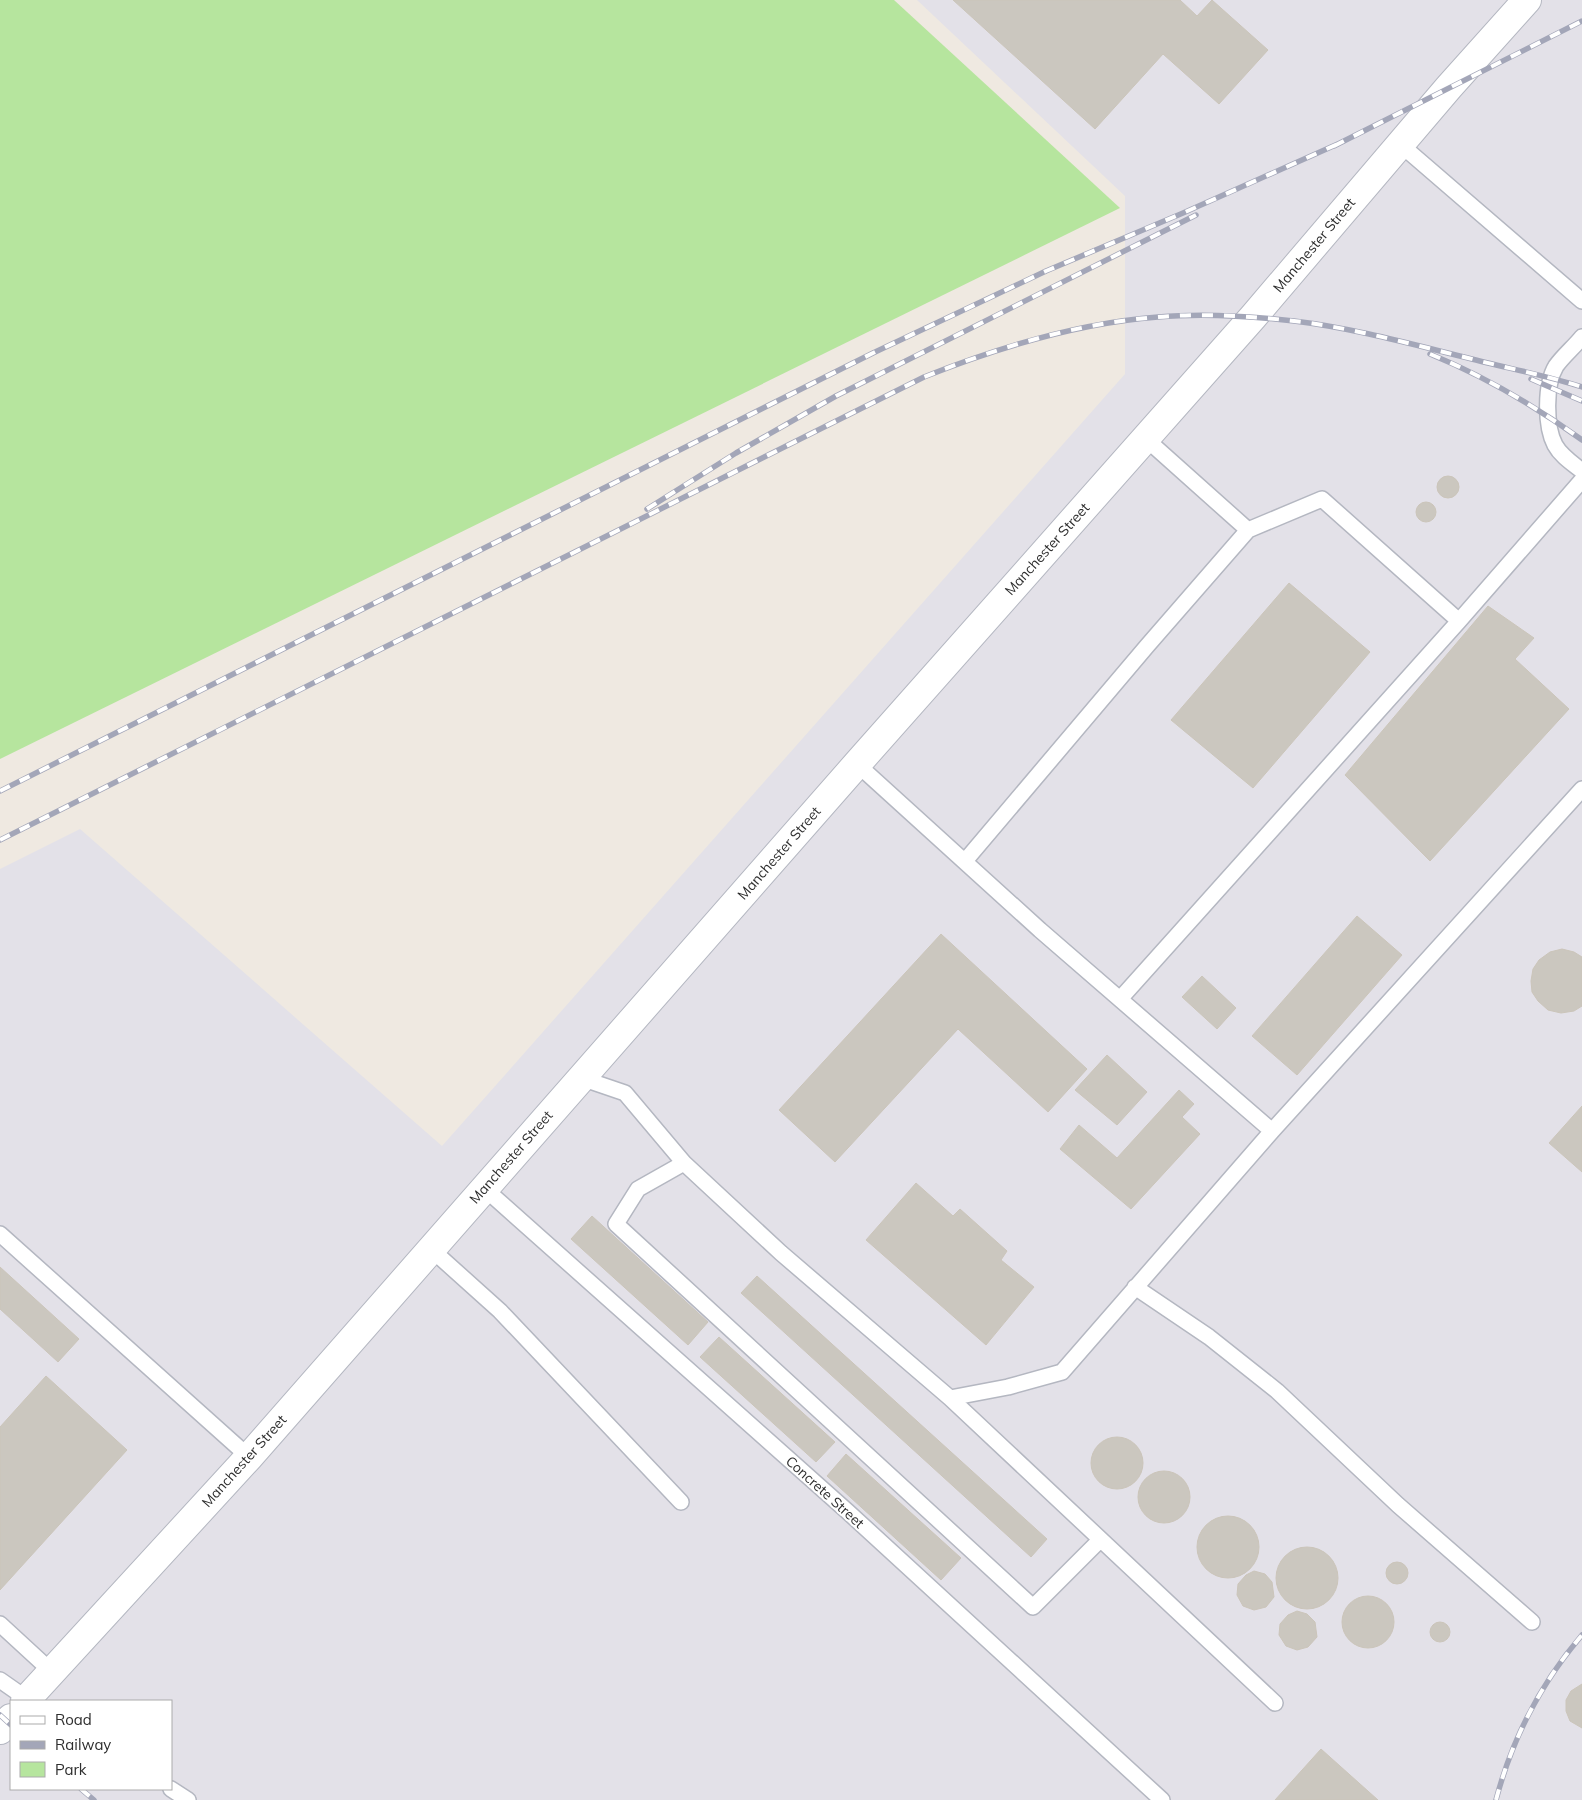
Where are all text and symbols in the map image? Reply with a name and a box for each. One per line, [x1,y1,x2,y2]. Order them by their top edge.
street label: Manchester Street [1269,194,1359,296]
street label: Manchester Street [1001,499,1093,599]
street label: Manchester Street [733,802,825,903]
street label: Manchester Street [465,1106,557,1207]
street label: Manchester Street [198,1411,290,1511]
street label: Concrete Street [782,1452,868,1532]
legend [10,1700,172,1790]
text: Road [55,1710,92,1729]
text: Railway [55,1735,111,1754]
text: Park [55,1760,87,1779]

